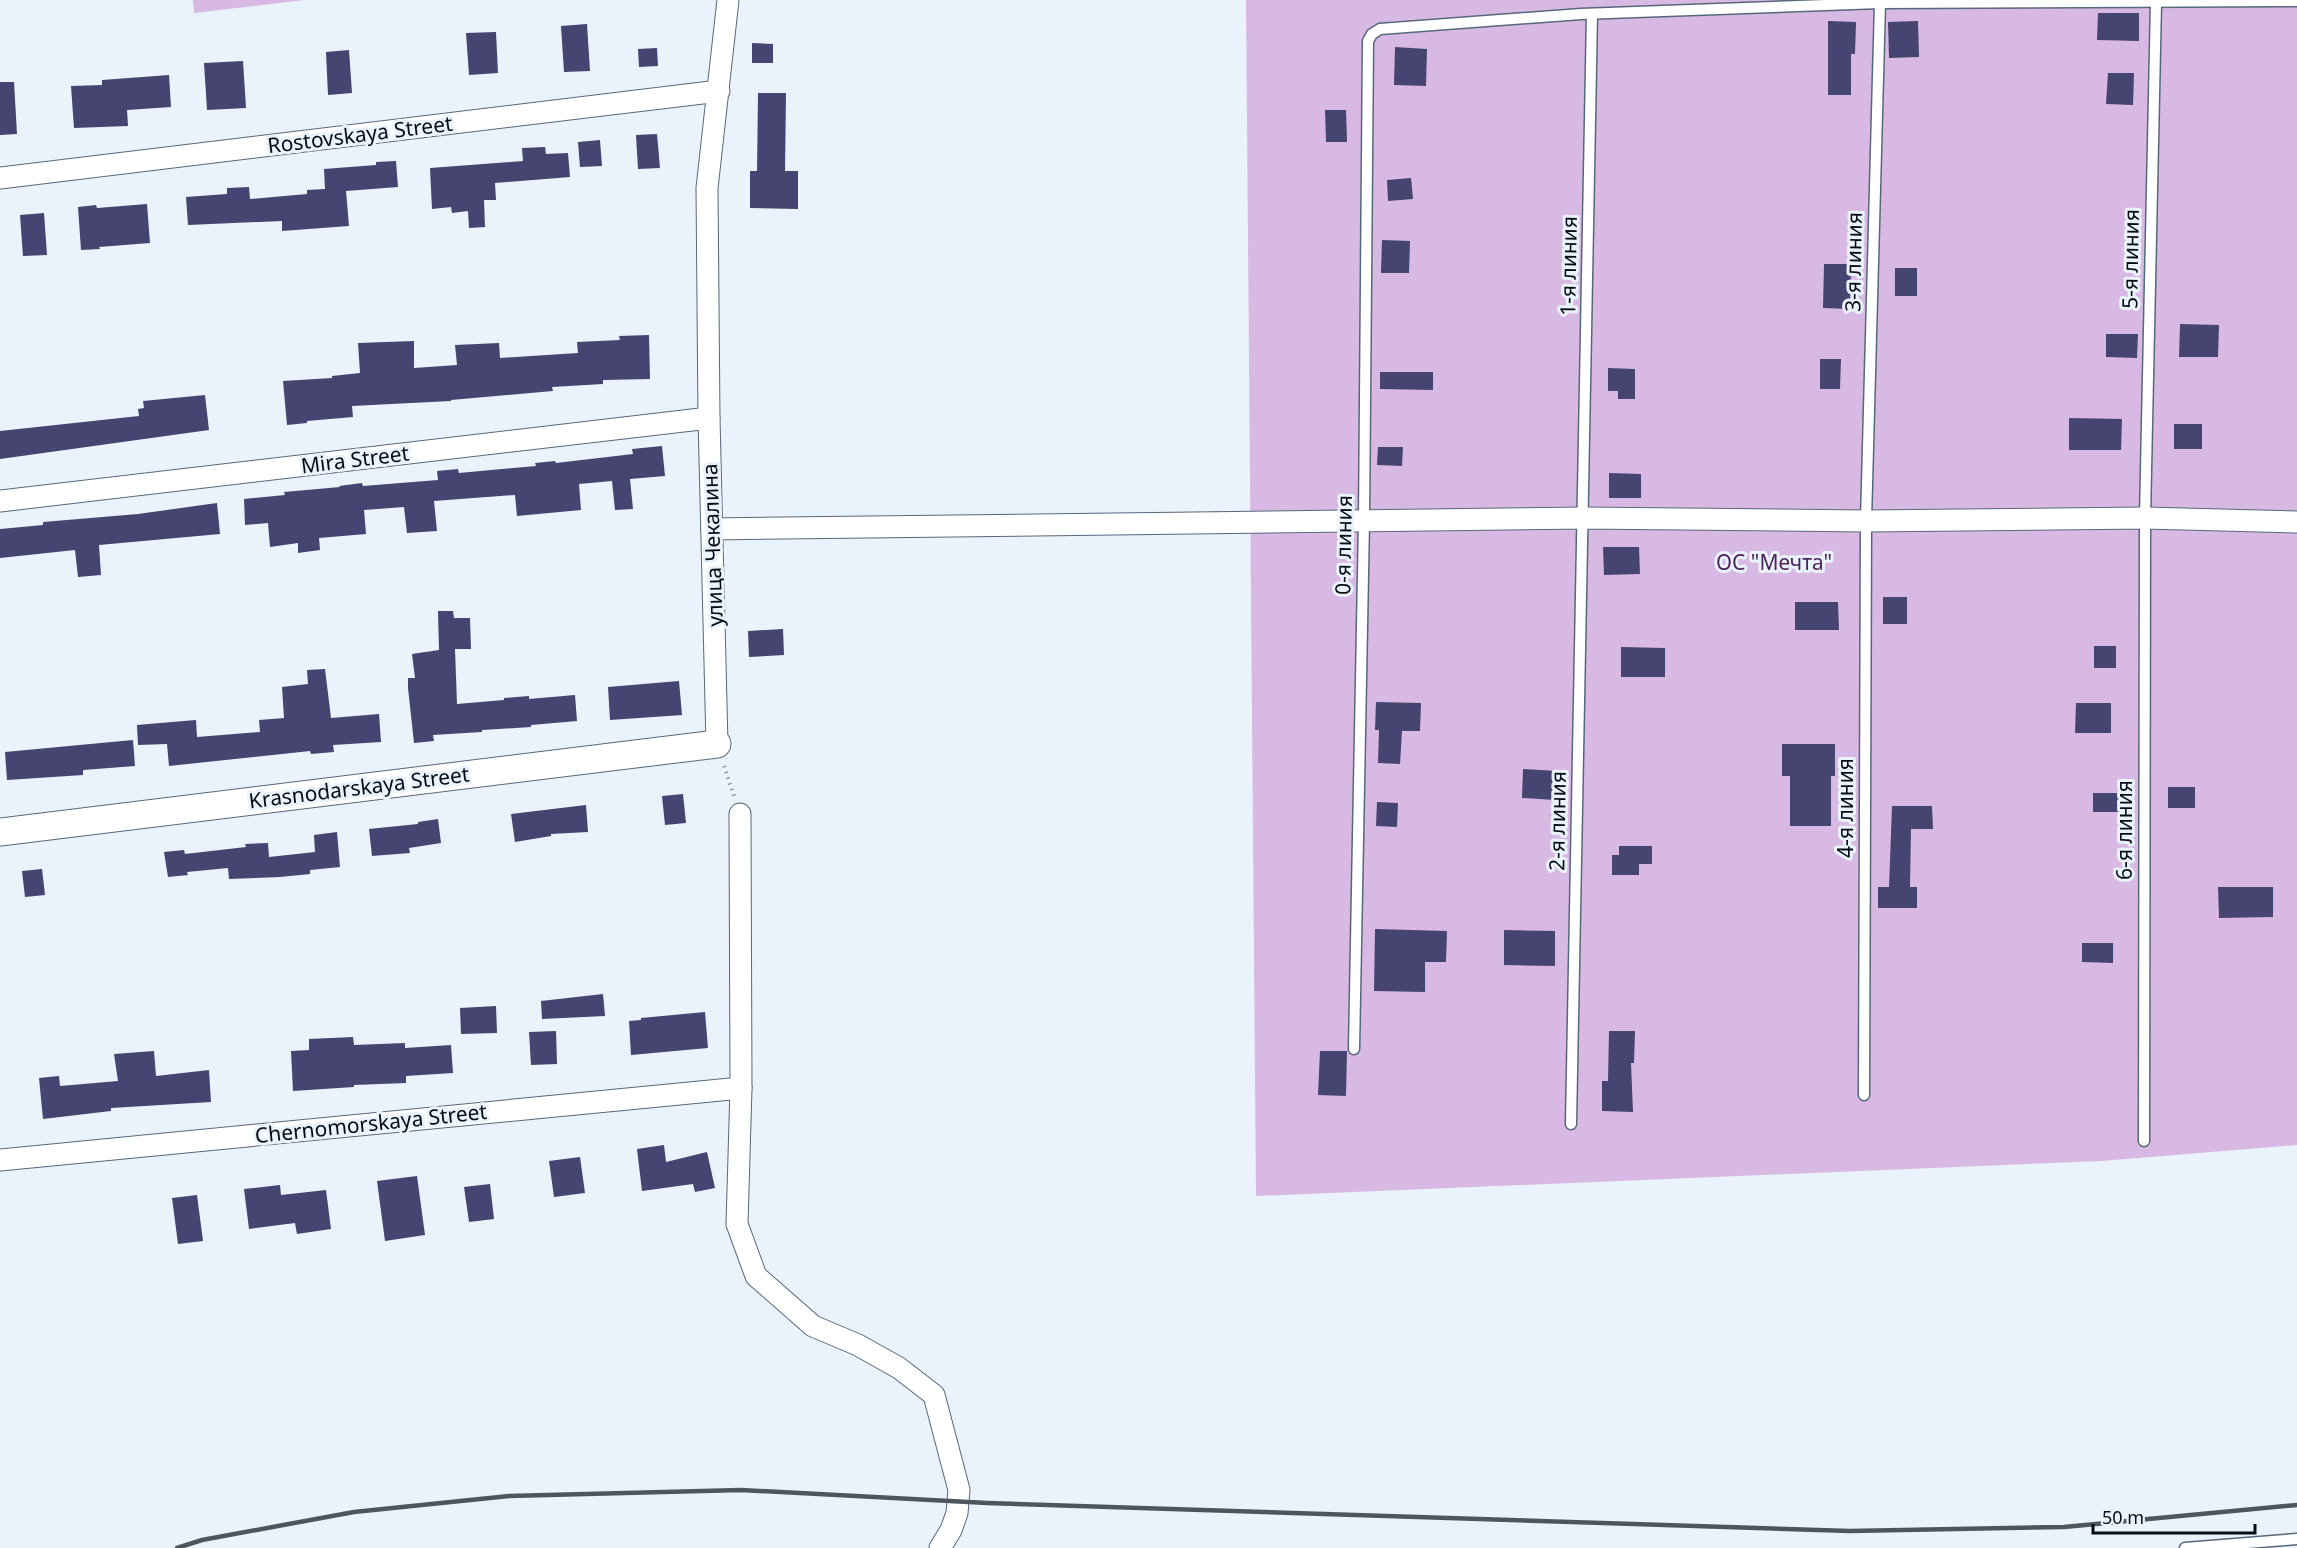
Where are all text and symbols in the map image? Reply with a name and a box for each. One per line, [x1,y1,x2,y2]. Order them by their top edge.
street label: Rostovskaya Street [266,109,454,159]
street label: 5-я линия [2115,209,2145,309]
street label: 3-я линия [1838,212,1868,312]
street label: 1-я линия [1553,216,1583,316]
street label: Mira Street [299,438,411,480]
street label: улица Чекалина [695,463,729,627]
street label: 0-я линия [1328,495,1358,595]
park label: ОС "Мечта" [1716,548,1832,576]
street label: 4-я линия [1831,758,1859,858]
street label: Krasnodarskaya Street [247,760,471,814]
street label: 2-я линия [1542,771,1572,871]
street label: 6-я линия [2110,780,2138,880]
street label: Chernomorskaya Street [254,1097,489,1149]
scale bar [2093,1497,2255,1535]
text: 50 m [2102,1505,2144,1529]

